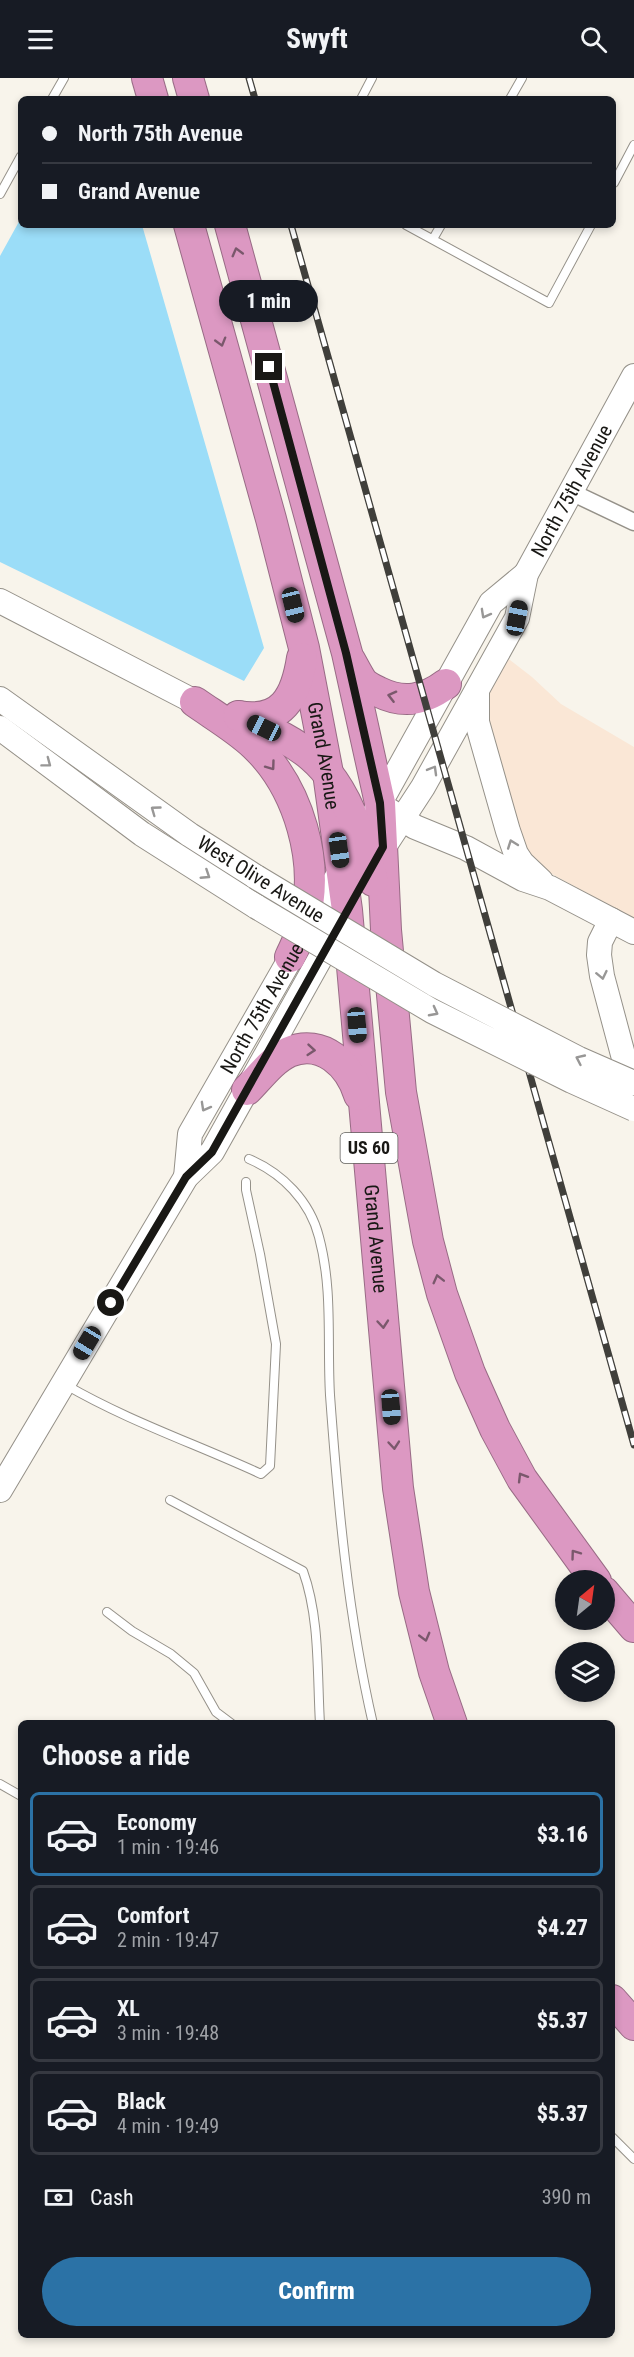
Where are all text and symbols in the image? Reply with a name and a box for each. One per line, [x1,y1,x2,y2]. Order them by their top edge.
icon: menu [24,23,57,56]
text: Swyft [286,23,348,55]
icon: search [577,23,610,56]
text: North 75th Avenue [78,121,243,146]
text: Grand Avenue [78,179,200,204]
one-way arrow [232,248,245,258]
callout: 1 min [220,280,318,322]
text: 1 min [246,289,291,313]
one-way arrow [214,337,227,347]
route end [255,353,282,380]
street label: North 75th Avenue [526,420,617,561]
car [280,585,306,625]
car [505,599,529,637]
one-way arrow [481,608,492,618]
one-way arrow [388,691,398,704]
street label: Grand Avenue [303,700,345,811]
car [244,712,284,744]
one-way arrow [40,755,51,766]
one-way arrow [264,760,275,771]
one-way arrow [425,765,437,776]
one-way arrow [151,806,162,817]
street label: West Olive Avenue [193,830,329,928]
car [328,831,350,869]
one-way arrow [507,839,520,850]
one-way arrow [200,867,210,879]
street label: North 75th Avenue [215,939,309,1078]
one-way arrow [595,970,608,980]
one-way arrow [428,1005,439,1016]
car [346,1006,368,1044]
one-way arrow [307,1043,316,1056]
one-way arrow [576,1054,587,1066]
one-way arrow [201,1101,213,1112]
road number: US 60 [340,1133,398,1163]
street label: Grand Avenue [359,1183,393,1294]
one-way arrow [432,1275,445,1285]
route start [97,1289,124,1316]
one-way arrow [376,1319,389,1328]
car [70,1323,104,1363]
car [380,1388,402,1426]
one-way arrow [387,1440,400,1449]
one-way arrow [518,1473,530,1483]
one-way arrow [571,1549,582,1560]
north arrow [555,1570,615,1630]
map controls [555,1570,615,1702]
one-way arrow [418,1632,431,1642]
button: layers [555,1642,615,1702]
text: Choose a ride [42,1740,190,1772]
icon: car [45,1807,99,1861]
text: Economy [117,1810,197,1835]
text: $3.16 [537,1822,588,1847]
text: 1 min · 19:46 [117,1835,219,1859]
icon: car [45,1900,99,1954]
text: Comfort [117,1903,190,1928]
text: $4.27 [537,1915,588,1940]
text: 2 min · 19:47 [117,1928,219,1952]
icon: car [45,1993,99,2047]
text: XL [117,1996,140,2021]
text: $5.37 [537,2008,588,2033]
text: 3 min · 19:48 [117,2021,219,2045]
icon: car [45,2086,99,2140]
text: Black [117,2089,166,2114]
text: $5.37 [537,2101,588,2126]
text: 4 min · 19:49 [117,2114,219,2138]
icon: cash [42,2181,75,2214]
text: Cash [90,2185,134,2210]
text: 390 m [542,2185,591,2209]
button: Confirm [42,2257,591,2326]

